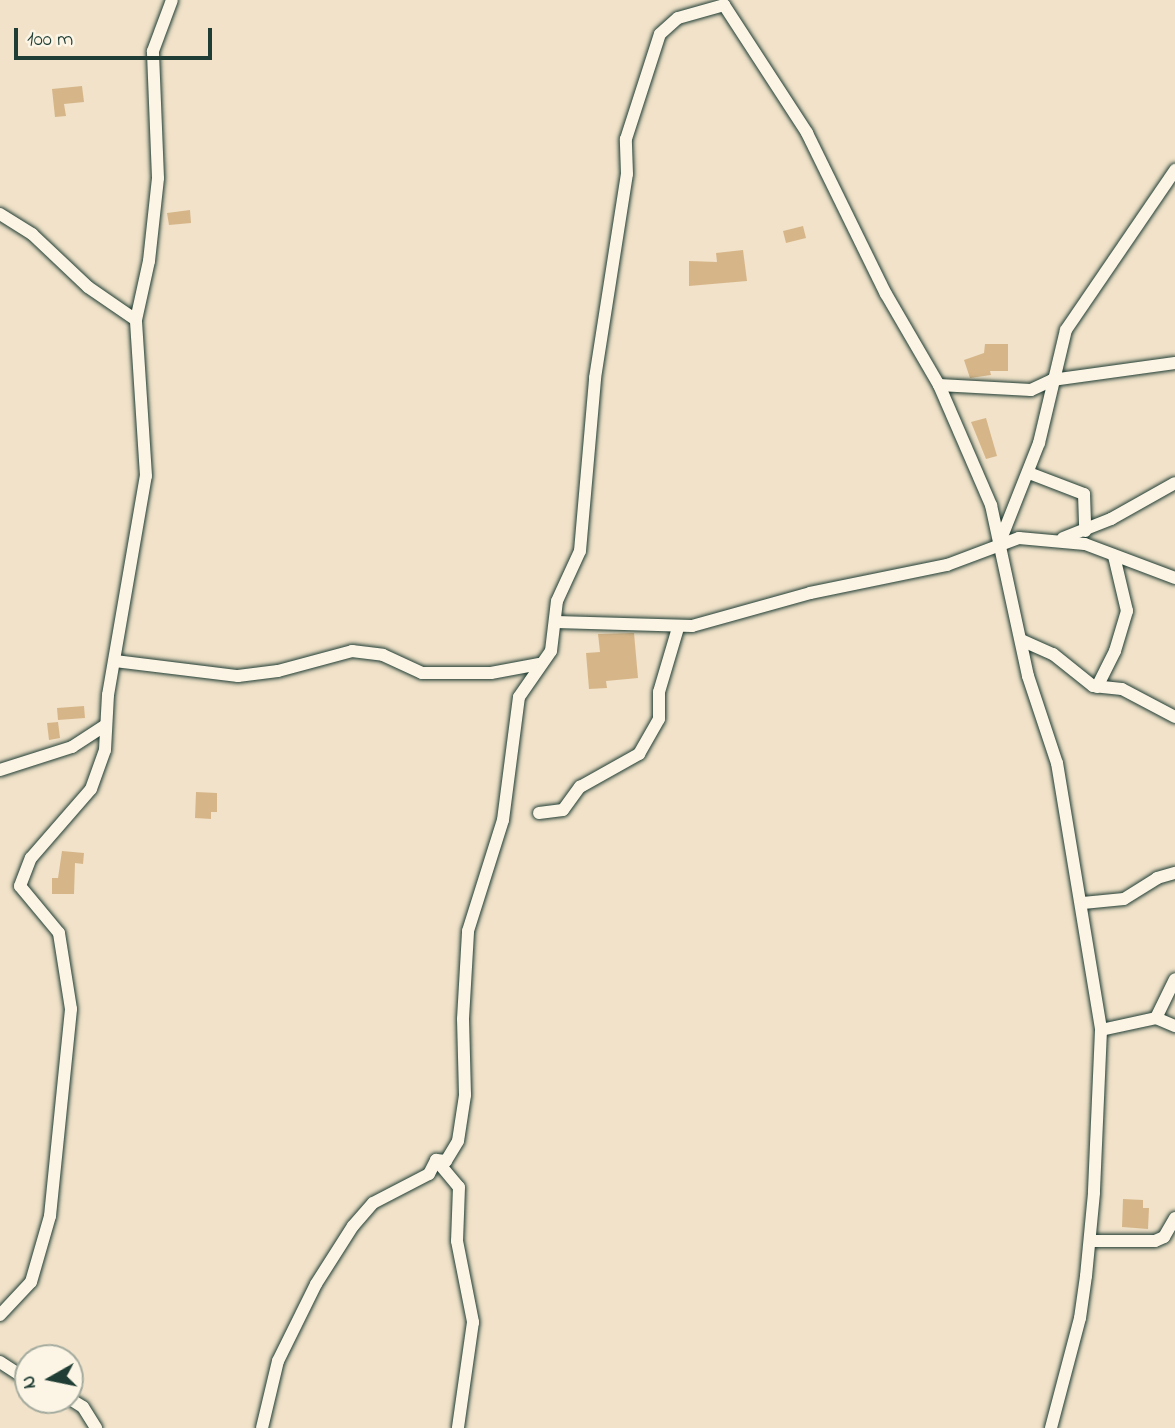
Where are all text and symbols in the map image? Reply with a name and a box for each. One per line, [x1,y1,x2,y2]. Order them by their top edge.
scale bar [18,14,215,58]
text: 100 m [27,25,73,55]
north arrow [14,1344,84,1414]
text: N [15,1374,44,1391]

